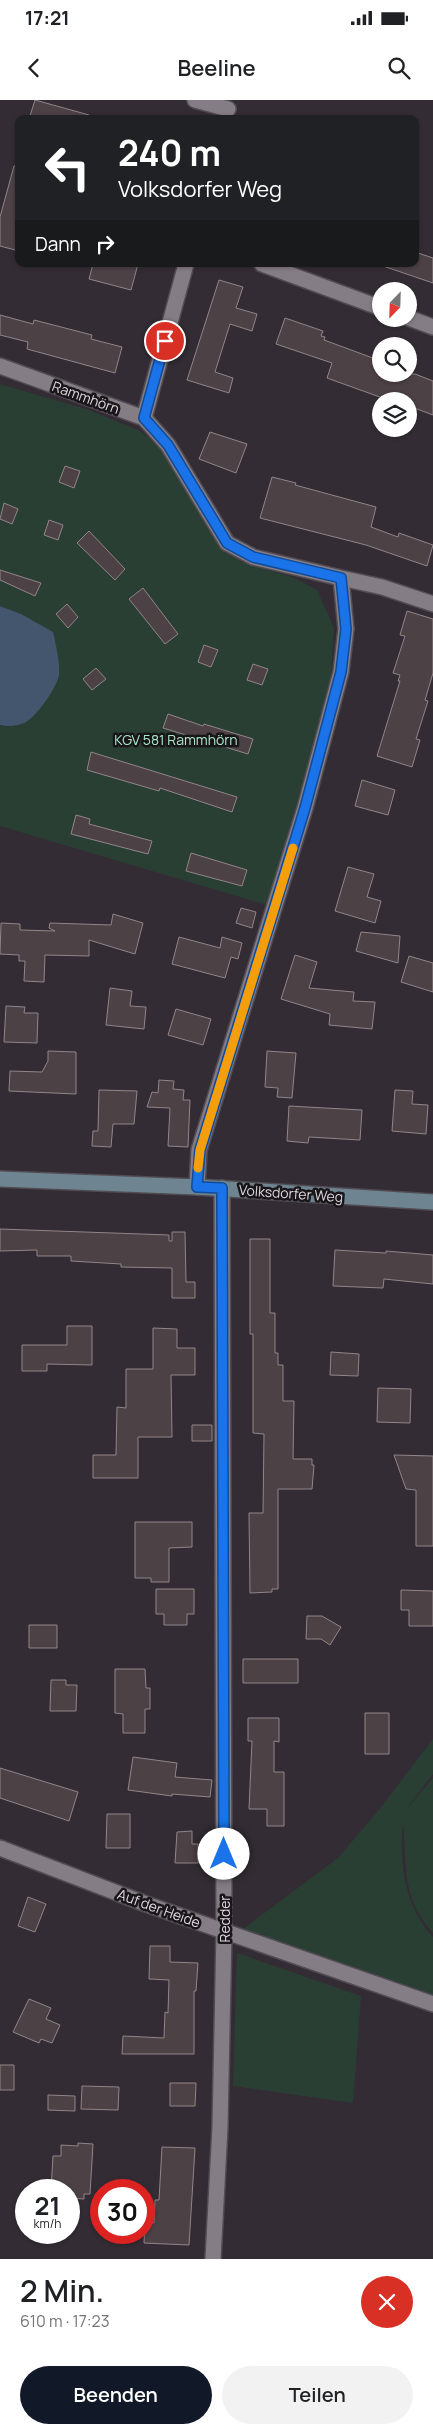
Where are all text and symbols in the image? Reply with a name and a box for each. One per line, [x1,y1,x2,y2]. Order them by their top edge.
text: 17:21 [25,5,70,31]
text: Beeline [177,53,256,83]
icon: back [20,54,48,82]
icon: search [385,54,413,82]
text: 240 m [118,129,221,177]
icon: left [35,135,100,200]
text: Volksdorfer Weg [118,174,282,204]
icon: right [91,230,119,258]
text: Dann [35,231,81,257]
north arrow [372,282,418,328]
map controls [372,282,417,437]
pin [144,320,186,362]
icon: arrive [151,327,179,355]
button: search [372,337,417,382]
street label: Rammhörn [50,376,122,418]
button: layers [372,392,417,437]
park label: KGV 581 Rammhörn [114,730,238,749]
street label: Volksdorfer Weg [238,1180,344,1206]
position arrow [197,1827,249,1879]
street label: Auf der Heide [115,1884,203,1932]
street label: Redder [215,1896,234,1942]
speed limit sign: 30 [90,2179,155,2244]
text: 21 [35,2188,60,2223]
text: km/h [34,2215,61,2232]
text: 2 Min. [20,2270,104,2311]
button: close [361,2276,413,2328]
text: 610 m · 17:23 [20,2310,110,2332]
button: Beenden [20,2366,212,2424]
button: Teilen [222,2366,413,2424]

